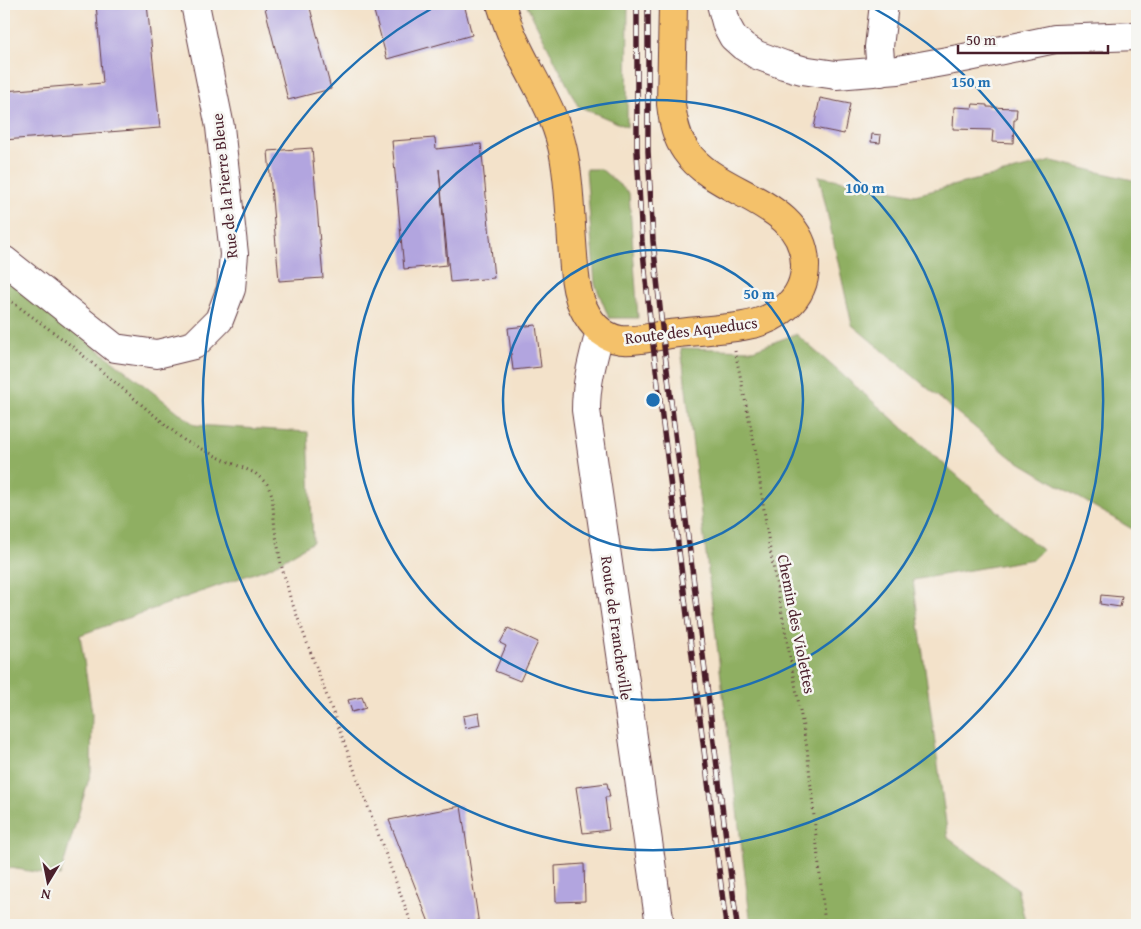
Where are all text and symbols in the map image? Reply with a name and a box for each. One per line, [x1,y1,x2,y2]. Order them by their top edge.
scale bar [958,22,1108,54]
text: 50 m [966,29,997,50]
text: 150 m [951,71,991,92]
street label: Rue de la Pierre Bleue [204,112,244,260]
text: 100 m [845,177,885,198]
text: 50 m [743,283,775,304]
street label: Route des Aqueducs [623,310,759,350]
centre of rings [644,391,662,409]
street label: Chemin des Violettes [772,552,822,696]
street label: Route de Francheville [595,554,639,702]
north arrow [22,856,72,906]
text: N [39,884,52,905]

